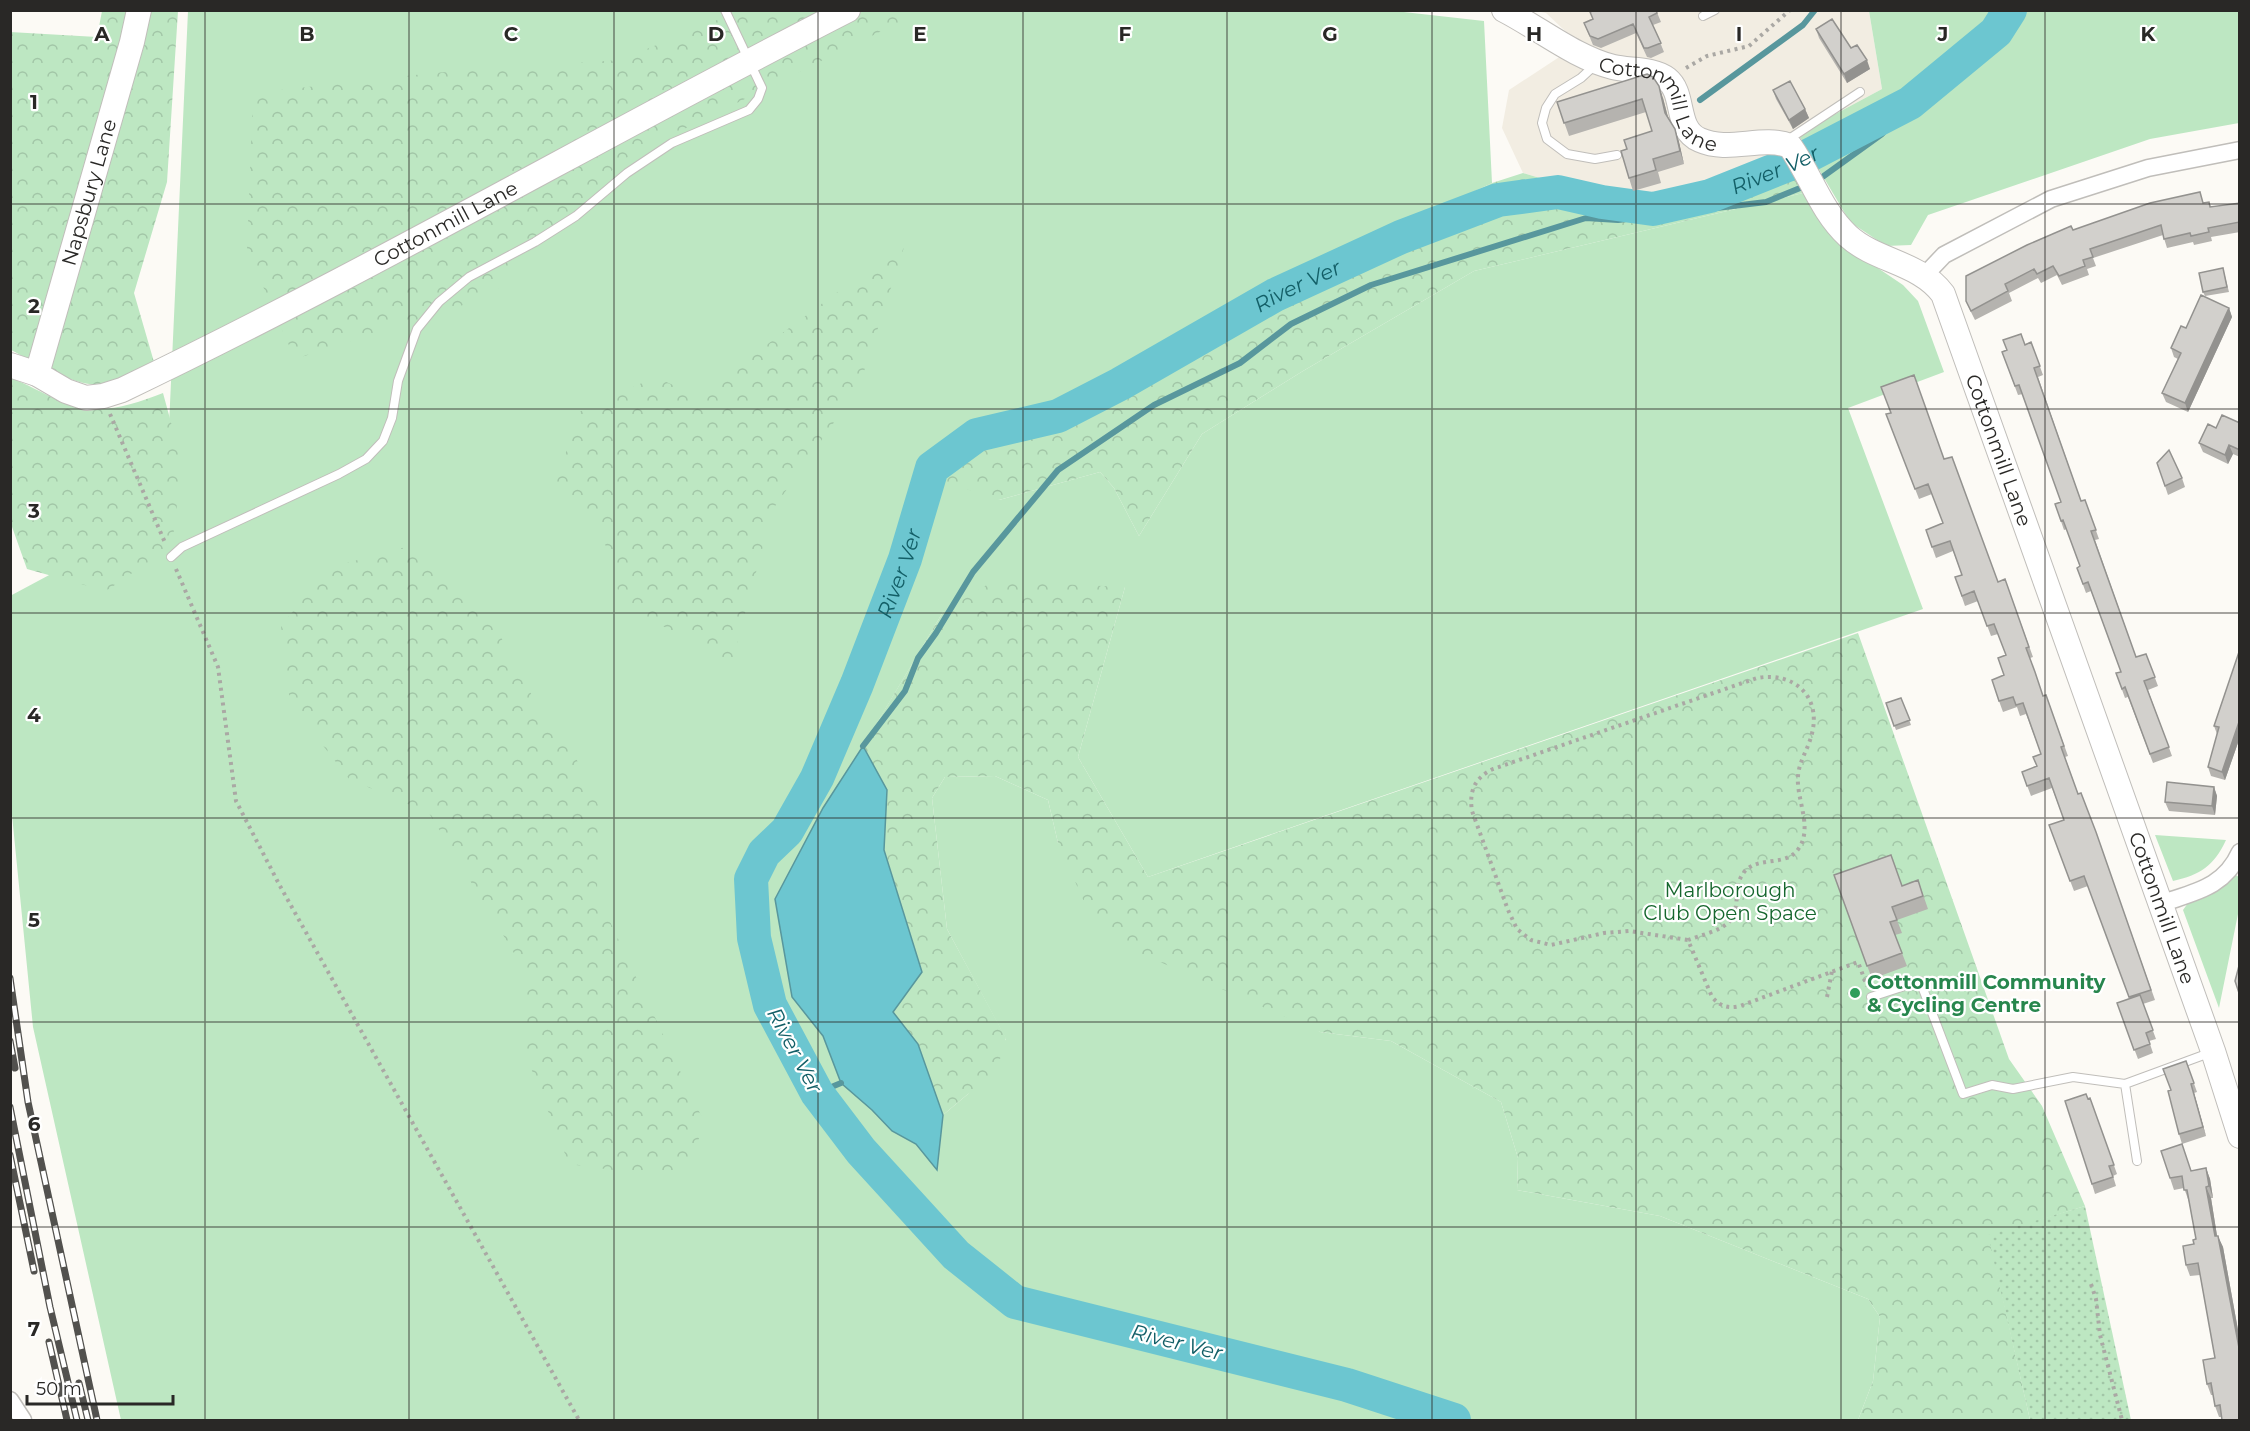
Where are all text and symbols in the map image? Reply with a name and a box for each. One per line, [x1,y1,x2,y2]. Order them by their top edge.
text: A [93,22,110,46]
text: B [299,22,315,46]
text: C [504,22,519,46]
text: D [708,22,724,46]
text: E [913,22,927,46]
text: F [1119,22,1132,46]
text: G [1322,22,1338,46]
text: H [1526,22,1542,46]
text: I [1736,22,1742,46]
text: J [1937,22,1948,46]
text: K [2141,22,2157,46]
street label: Cottonmill Lane [1596,52,1719,157]
text: 1 [30,90,38,114]
street label: Napsbury Lane [57,116,121,268]
water label: River Ver [1727,140,1824,199]
street label: Cottonmill Lane [369,176,522,272]
water label: River Ver [1249,254,1345,317]
text: 2 [28,294,40,318]
street label: Cottonmill Lane [1961,371,2037,529]
text: 3 [27,499,40,523]
water label: River Ver [871,525,926,621]
text: 4 [27,703,41,727]
street label: Cottonmill Lane [2124,829,2200,987]
park label: Marlborough Club Open Space [1643,878,1817,925]
text: 5 [28,908,40,932]
place label: Cottonmill Community & Cycling Centre [1867,970,2107,1017]
marker: Cottonmill Community & Cycling Centre [1848,986,1862,1000]
water label: River Ver [762,1003,828,1097]
text: 6 [28,1112,41,1136]
text: 7 [28,1317,40,1341]
water label: River Ver [1129,1319,1226,1366]
scale bar [27,1368,172,1406]
text: 50 m [36,1378,82,1400]

